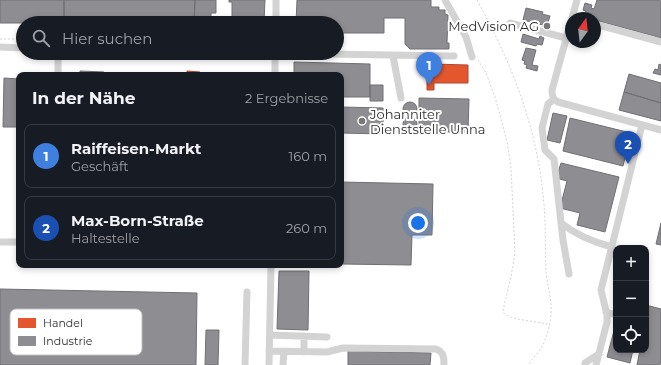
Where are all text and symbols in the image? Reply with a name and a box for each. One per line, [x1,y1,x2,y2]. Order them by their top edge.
north arrow [565,12,601,48]
search box [16,16,344,60]
place label: MedVision AG [448,18,539,34]
marker: MedVision AG [542,21,552,31]
icon: search [30,27,52,49]
text: Hier suchen [62,29,152,48]
pin: 1 [416,52,442,85]
text: In der Nähe [32,88,136,108]
text: 2 Ergebnisse [245,90,328,106]
place label: Johanniter Dienststelle Unna [369,106,486,137]
marker: Johanniter Dienststelle Unna [357,116,367,126]
pin: 2 [615,131,641,164]
text: Raiffeisen-Markt [71,139,201,158]
text: 1 [43,148,49,164]
text: 160 m [289,148,327,164]
text: Geschäft [71,158,129,174]
text: Max-Born-Straße [71,211,204,230]
your location [408,213,428,233]
text: 2 [42,220,50,236]
text: 260 m [286,220,327,236]
text: Haltestelle [71,230,140,246]
map controls [613,245,649,353]
button: + [613,245,649,281]
button: − [613,281,649,317]
legend [10,309,142,355]
text: Handel [43,316,83,330]
button: locate [613,317,649,353]
text: Industrie [43,334,93,348]

